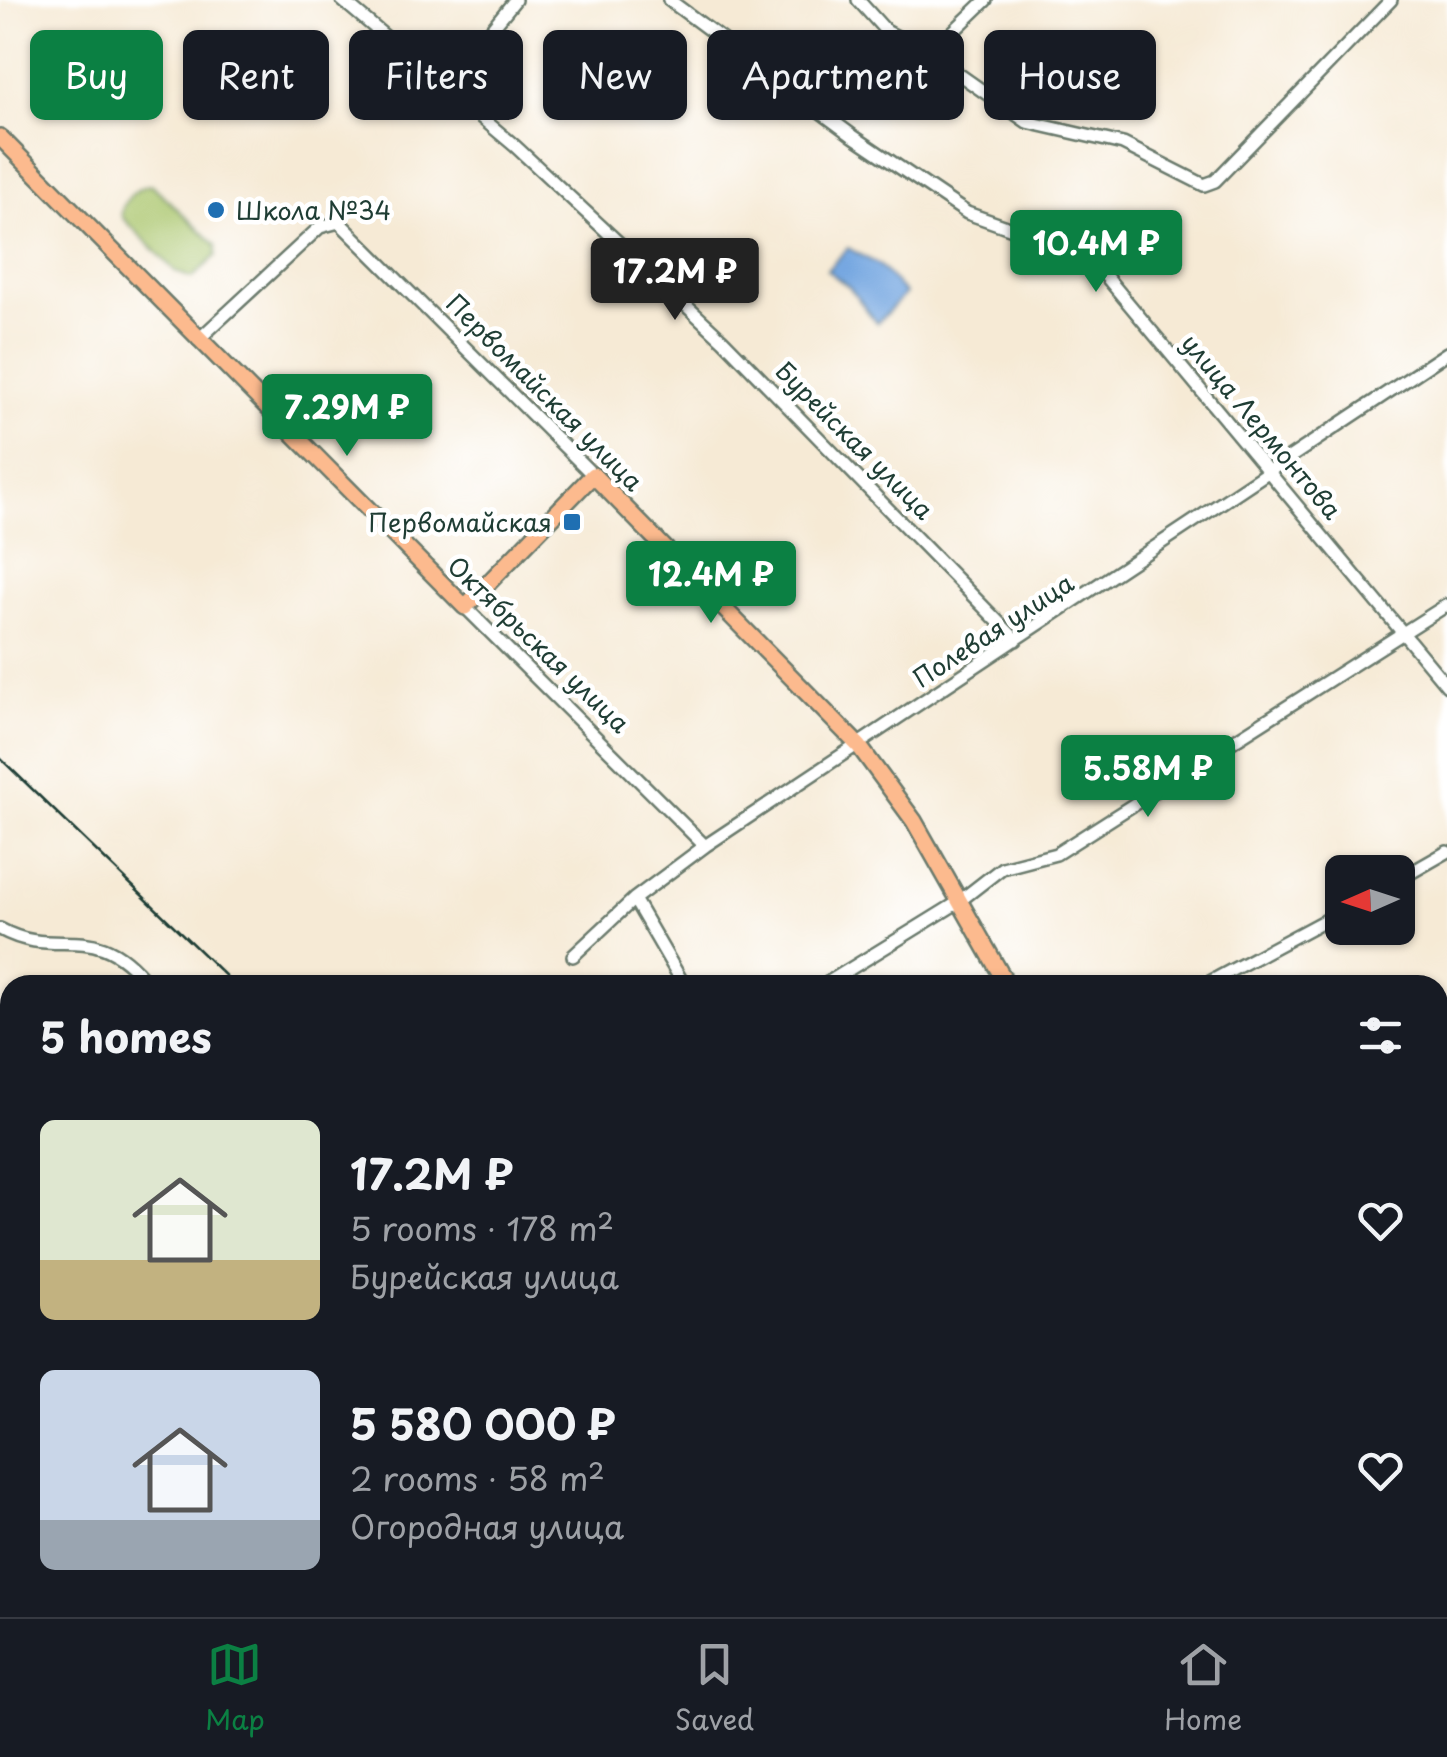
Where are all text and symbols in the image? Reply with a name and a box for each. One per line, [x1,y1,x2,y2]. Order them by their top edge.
chip: Buy [30,30,163,120]
chip: Rent [183,30,329,120]
chip: Filters [349,30,523,120]
chip: New [543,30,687,120]
chip: Apartment [707,30,964,120]
chip: House [984,30,1156,120]
place label: Школа №34 [236,191,391,229]
marker: Школа №34 [205,199,227,221]
pin: 10.4M ₽ [1004,210,1188,295]
text: 10.4M ₽ [1032,218,1160,266]
pin: 17.2M ₽ [583,238,767,323]
text: 17.2M ₽ [613,246,737,294]
street label: Первомайская улица [438,285,652,499]
street label: улица Лермонтова [1173,325,1352,528]
street label: Бурейская улица [767,352,943,528]
pin: 7.29M ₽ [255,374,439,459]
text: 7.29M ₽ [284,382,410,430]
place label: Первомайская [368,503,552,541]
marker: Первомайская [561,511,583,533]
pin: 12.4M ₽ [619,541,803,626]
street label: Октябрьская улица [439,547,639,741]
text: 12.4M ₽ [648,549,774,597]
street label: Полевая улица [905,564,1081,696]
pin: 5.58M ₽ [1056,735,1240,820]
text: 5.58M ₽ [1083,743,1213,791]
north arrow [1325,855,1415,945]
map controls [1325,855,1415,945]
text: 5 homes [40,1004,212,1067]
icon: filters [1353,1008,1408,1063]
text: 17.2M ₽ [350,1141,513,1204]
icon: home [120,1160,240,1280]
icon: heart [1353,1193,1408,1248]
text: 5 rooms · 178 m² [350,1204,614,1252]
text: Бурейская улица [350,1252,619,1300]
text: 5 580 000 ₽ [350,1391,616,1454]
icon: home [120,1410,240,1530]
icon: heart [1353,1443,1408,1498]
text: 2 rooms · 58 m² [350,1454,605,1502]
text: Огородная улица [350,1502,624,1550]
tab: Map [205,1637,265,1740]
tab: Saved [675,1637,754,1740]
tab: Home [1164,1637,1242,1740]

